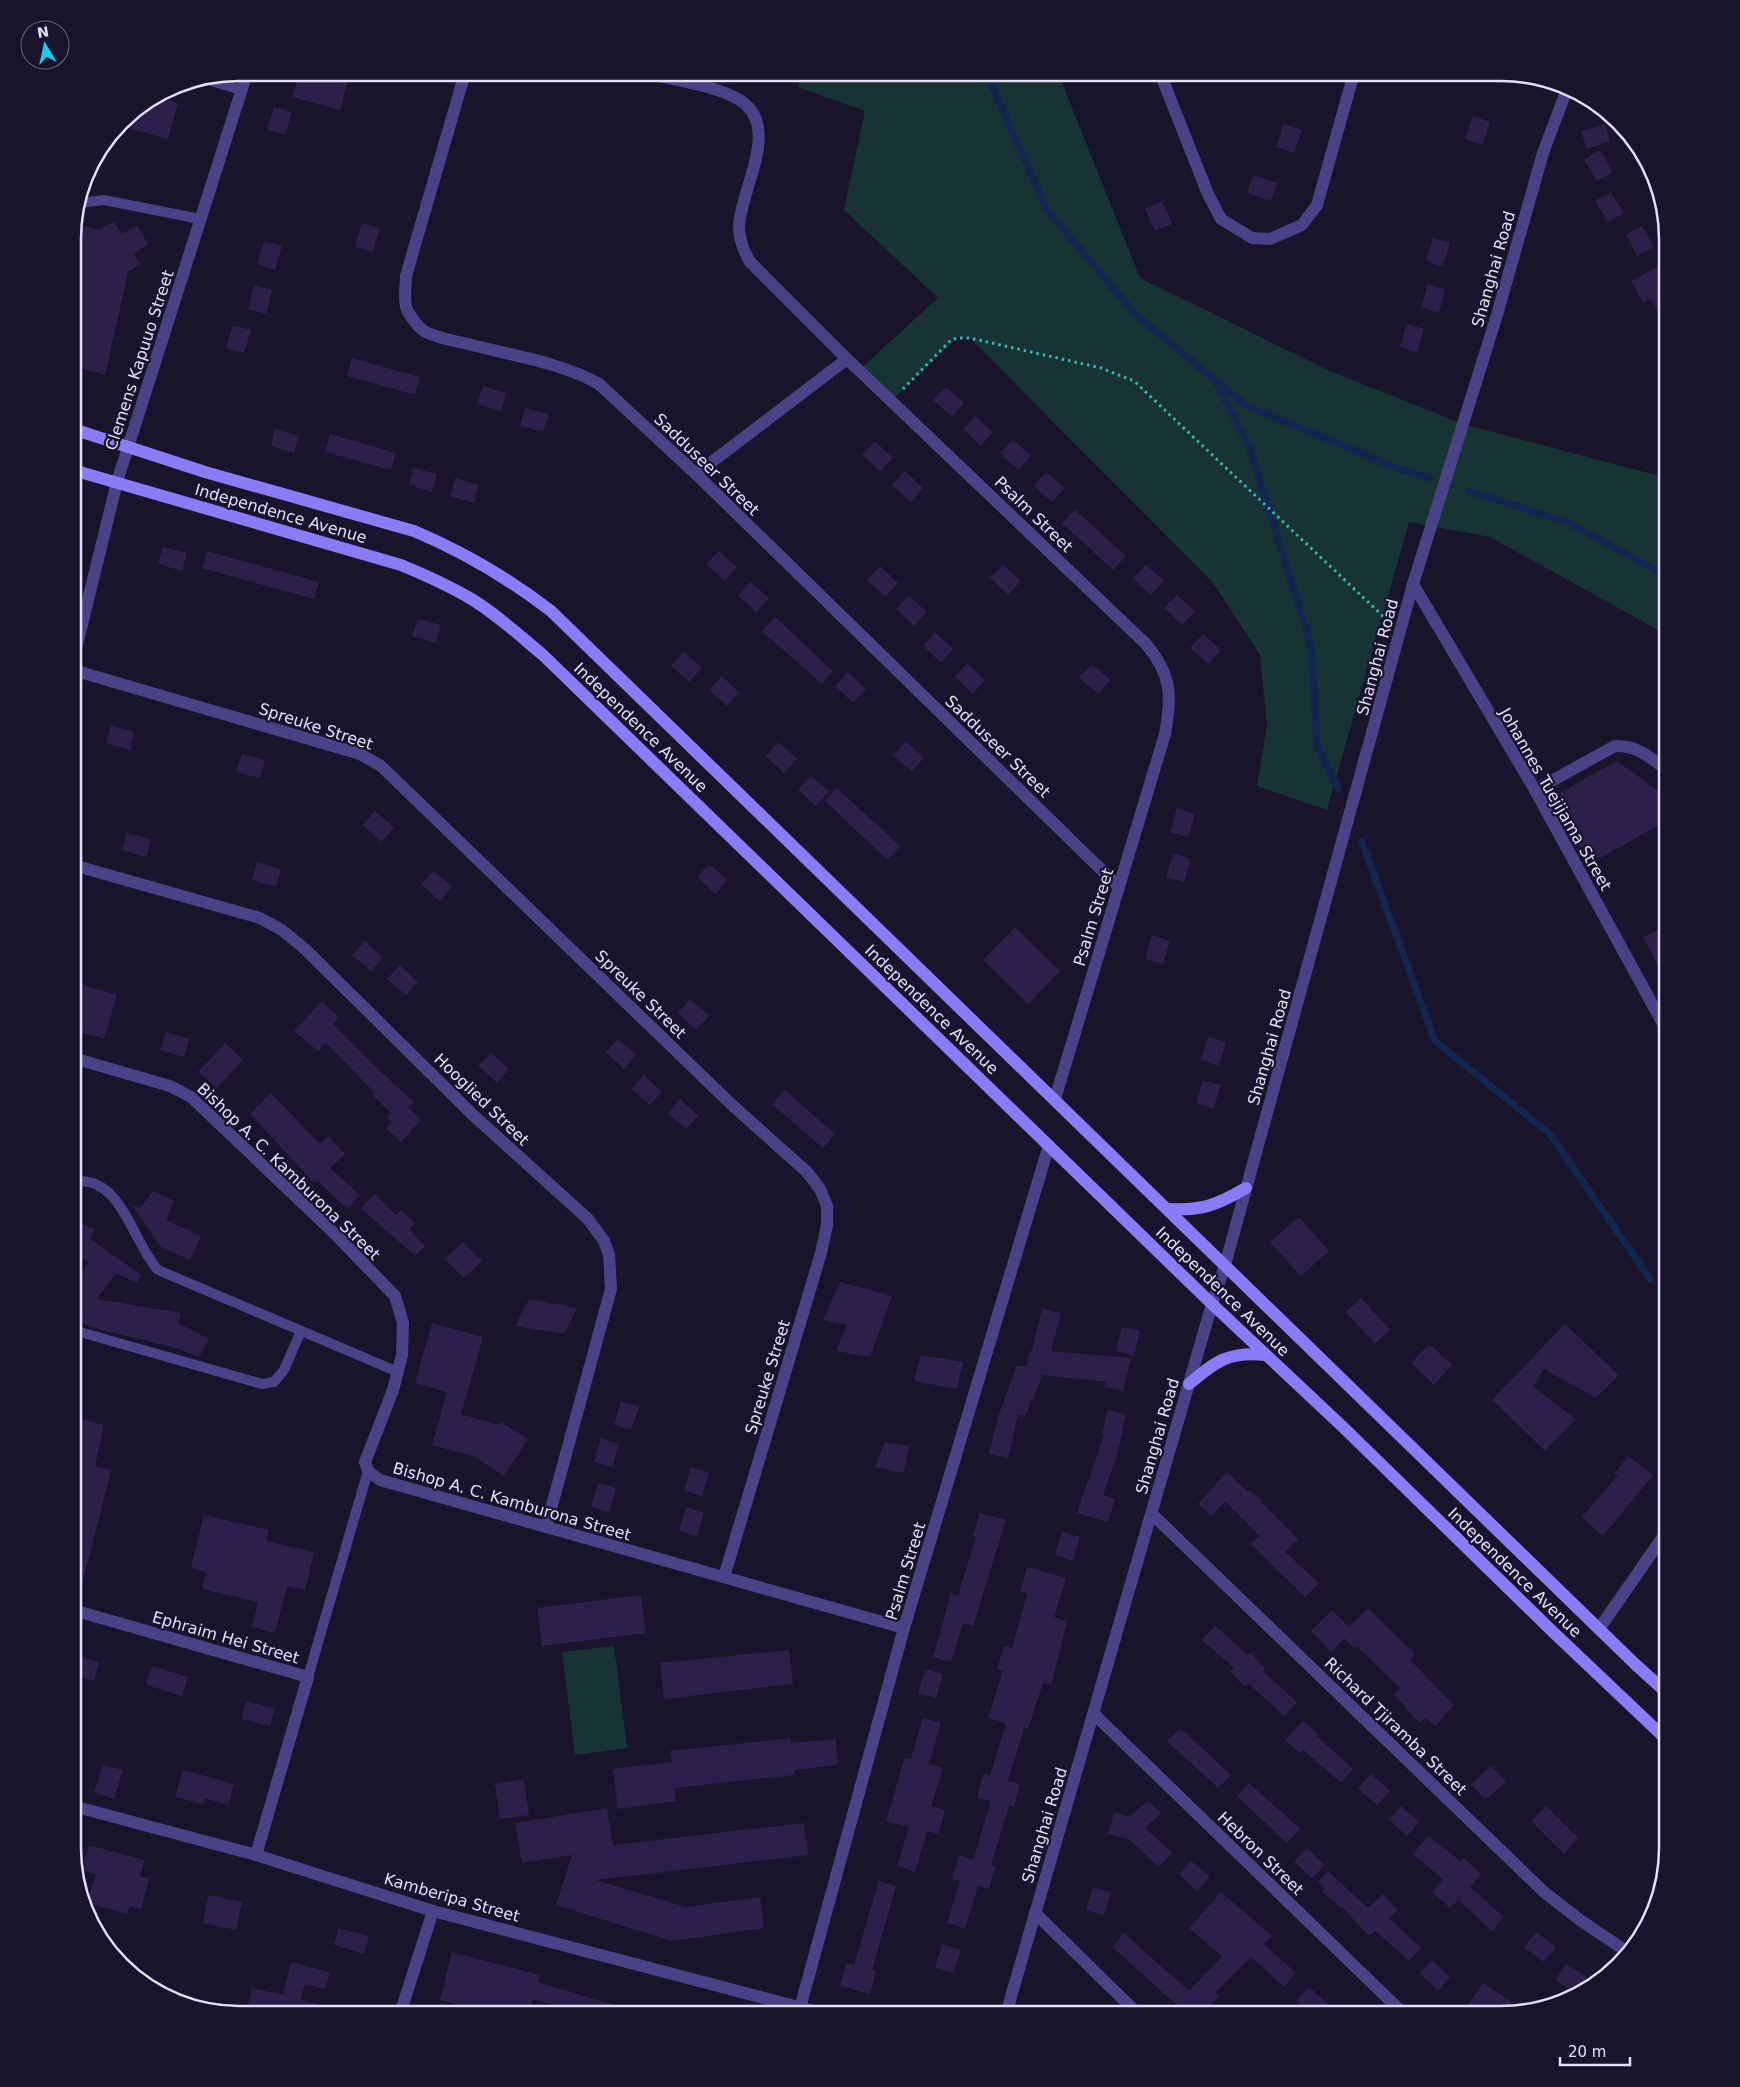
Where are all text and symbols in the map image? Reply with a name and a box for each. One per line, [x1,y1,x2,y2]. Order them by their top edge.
north arrow [20,20,70,70]
text: N [36,23,50,41]
street label: Shanghai Road [1468,209,1519,329]
street label: Clemens Kapuuo Street [101,268,178,453]
street label: Sadduseer Street [650,409,763,519]
street label: Psalm Street [991,472,1077,556]
street label: Independence Avenue [193,480,369,547]
street label: Shanghai Road [1353,597,1402,718]
street label: Independence Avenue [570,659,711,796]
street label: Sadduseer Street [941,691,1054,801]
street label: Spreuke Street [256,699,375,754]
street label: Johannes Tuejijama Street [1495,704,1616,894]
street label: Psalm Street [1070,866,1117,968]
street label: Independence Avenue [861,941,1002,1078]
street label: Spreuke Street [591,946,690,1042]
street label: Shanghai Road [1244,987,1295,1107]
street label: Hooglied Street [430,1049,533,1149]
street label: Bishop A. C. Kamburona Street [193,1079,384,1264]
street label: Independence Avenue [1152,1223,1293,1360]
street label: Spreuke Street [741,1318,794,1437]
street label: Shanghai Road [1132,1376,1183,1496]
street label: Bishop A. C. Kamburona Street [391,1458,633,1545]
street label: Independence Avenue [1444,1504,1585,1641]
street label: Psalm Street [882,1520,929,1622]
street label: Ephraim Hei Street [150,1607,302,1668]
street label: Richard Tjiramba Street [1321,1653,1471,1799]
street label: Shanghai Road [1018,1765,1071,1885]
street label: Hebron Street [1214,1808,1307,1899]
street label: Kamberipa Street [382,1869,522,1926]
scale bar [1560,2034,1630,2066]
text: 20 m [1568,2043,1606,2061]

